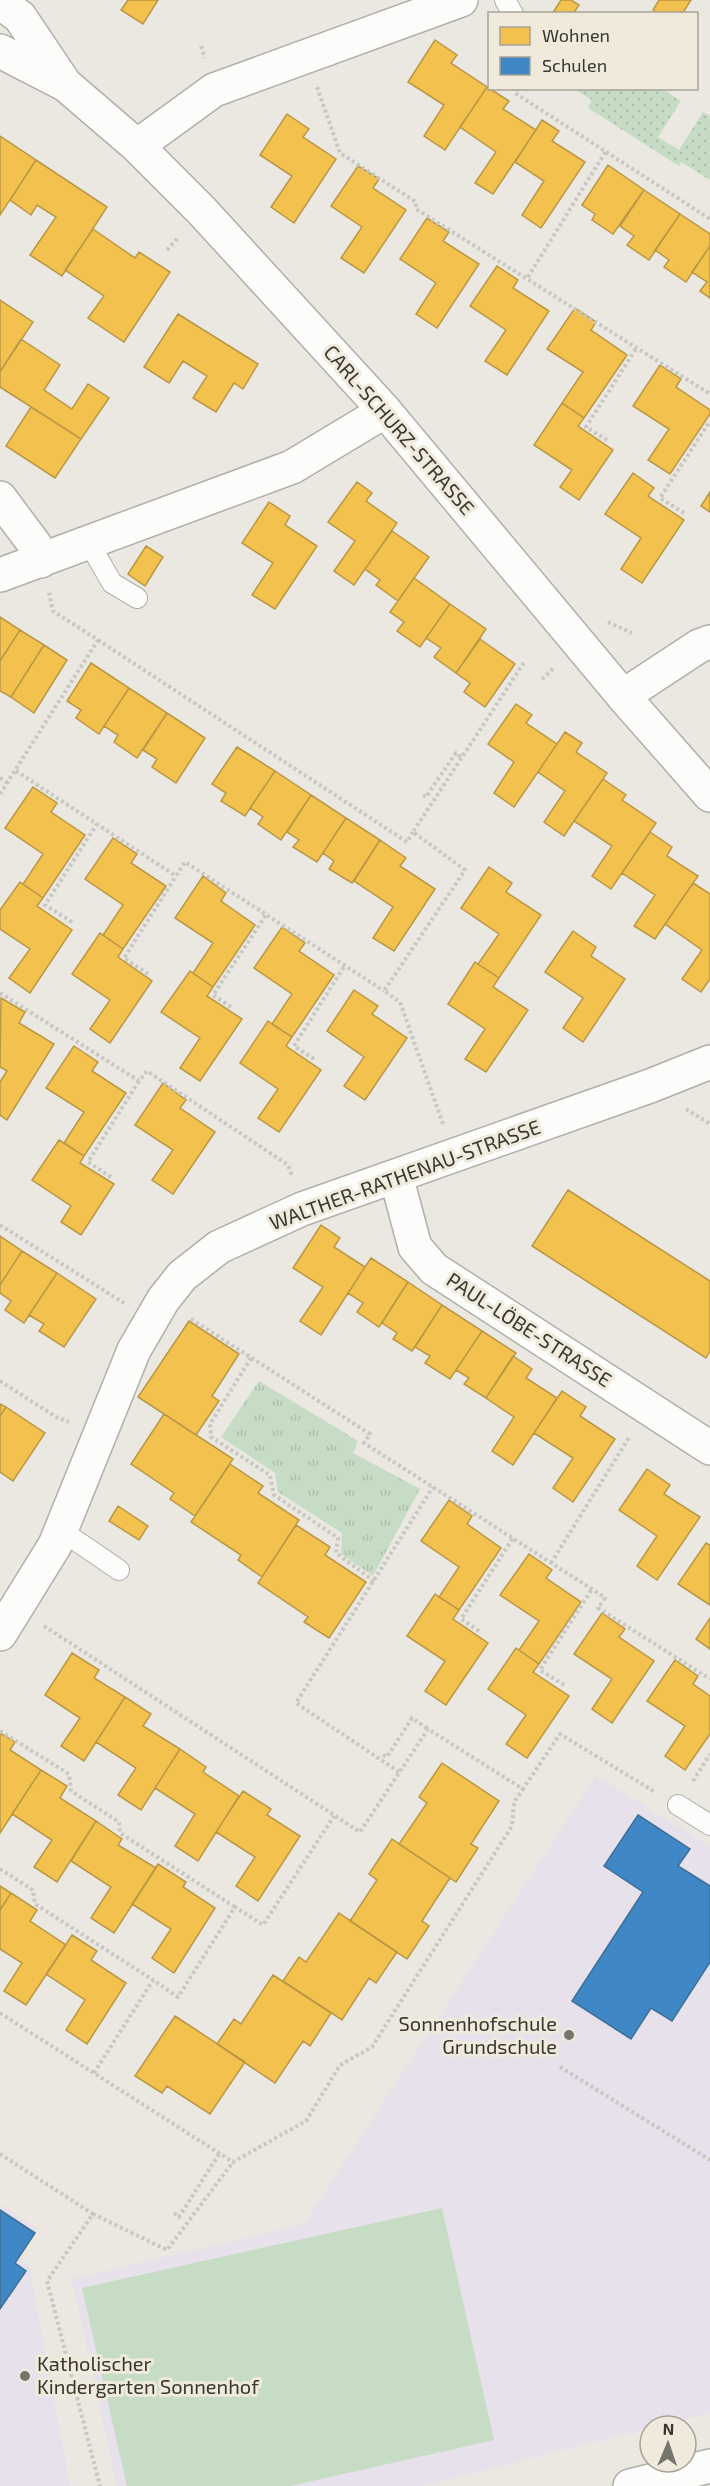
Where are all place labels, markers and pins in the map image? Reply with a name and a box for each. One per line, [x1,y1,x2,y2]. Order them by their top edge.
place label: Sonnenhofschule Grundschule [399,2011,557,2058]
marker: Sonnenhofschule Grundschule [562,2028,576,2042]
place label: Katholischer Kindergarten Sonnenhof [37,2351,259,2398]
marker: Katholischer Kindergarten Sonnenhof [18,2369,32,2383]

